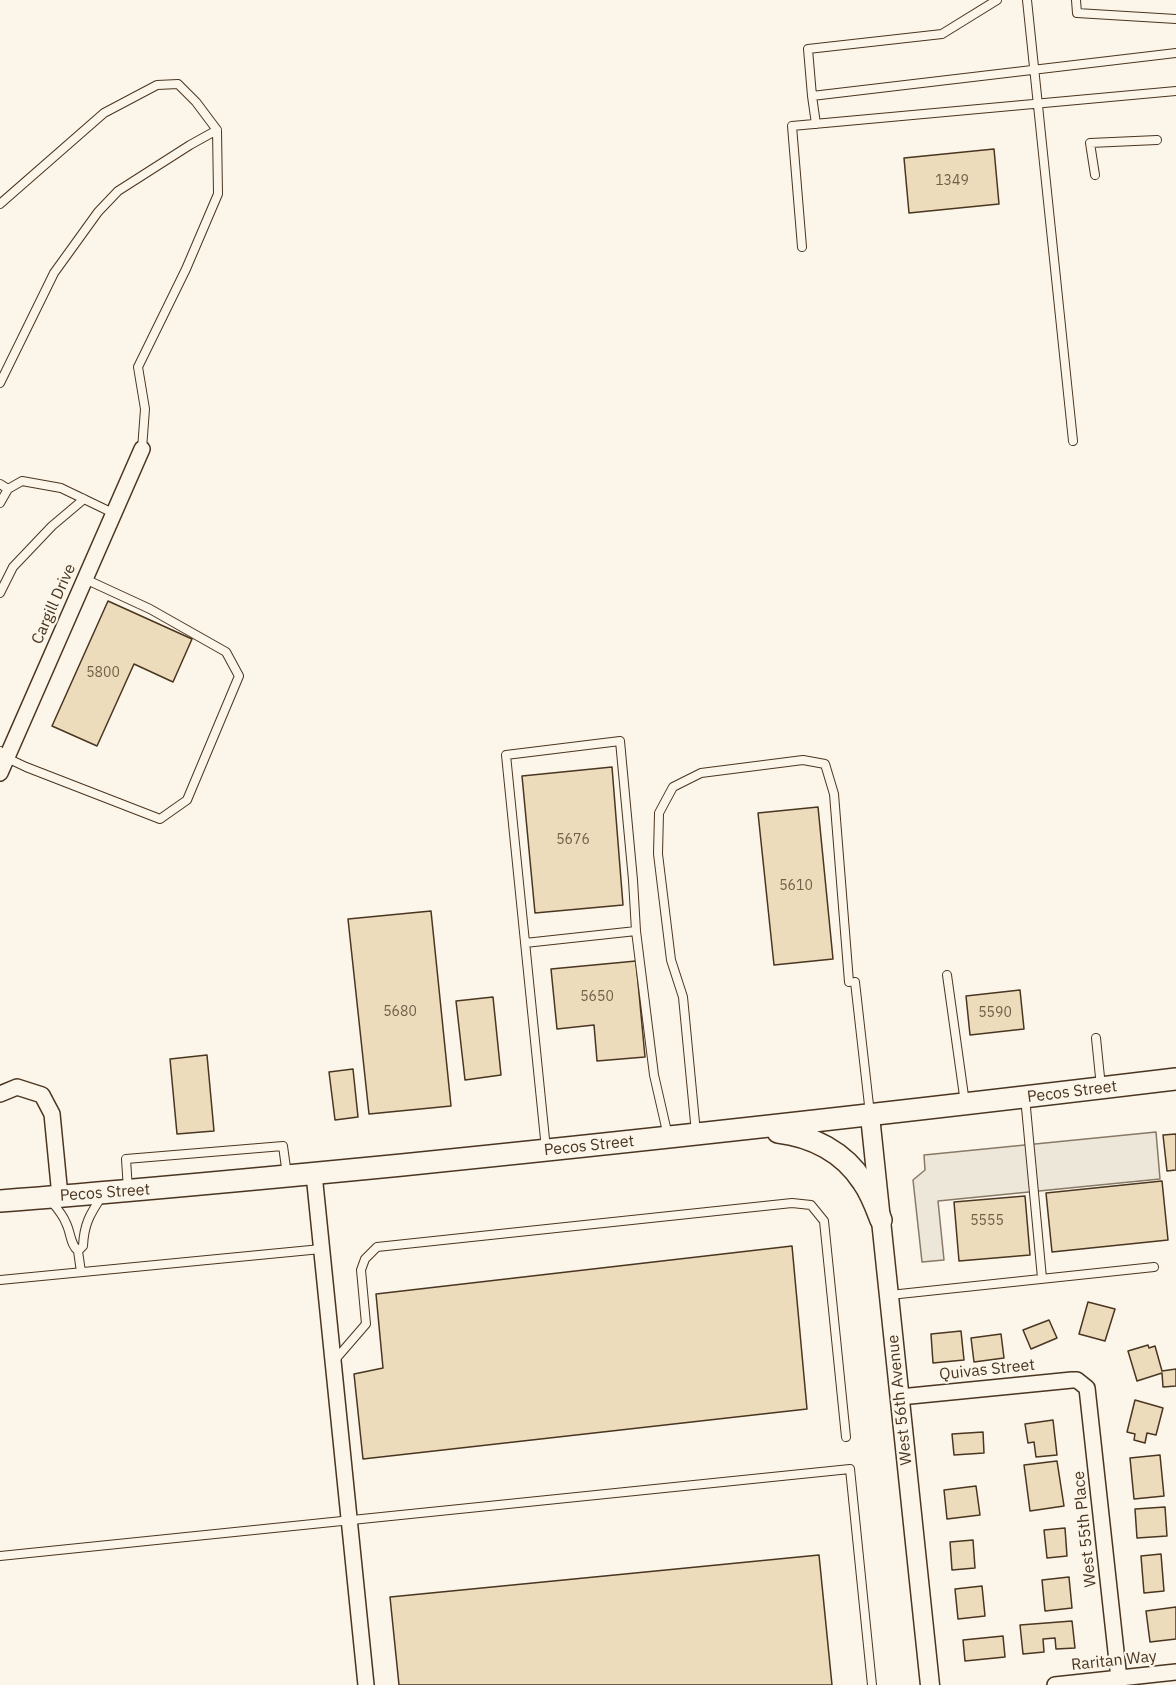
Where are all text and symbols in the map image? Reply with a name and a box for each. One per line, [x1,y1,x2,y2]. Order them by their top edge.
house number: 1349 [935,173,969,189]
street label: Cargill Drive [28,561,80,647]
house number: 5800 [86,665,120,681]
house number: 5676 [556,832,590,848]
house number: 5610 [779,878,813,894]
house number: 5650 [580,989,614,1005]
house number: 5680 [383,1004,417,1020]
house number: 5590 [978,1005,1012,1021]
street label: Pecos Street [1026,1077,1118,1107]
street label: Pecos Street [543,1132,635,1160]
street label: Pecos Street [59,1180,151,1206]
house number: 5555 [970,1213,1004,1229]
street label: West 56th Avenue [884,1334,916,1466]
street label: Quivas Street [938,1355,1036,1385]
street label: West 55th Place [1069,1470,1101,1588]
street label: Raritan Way [1070,1647,1158,1675]

